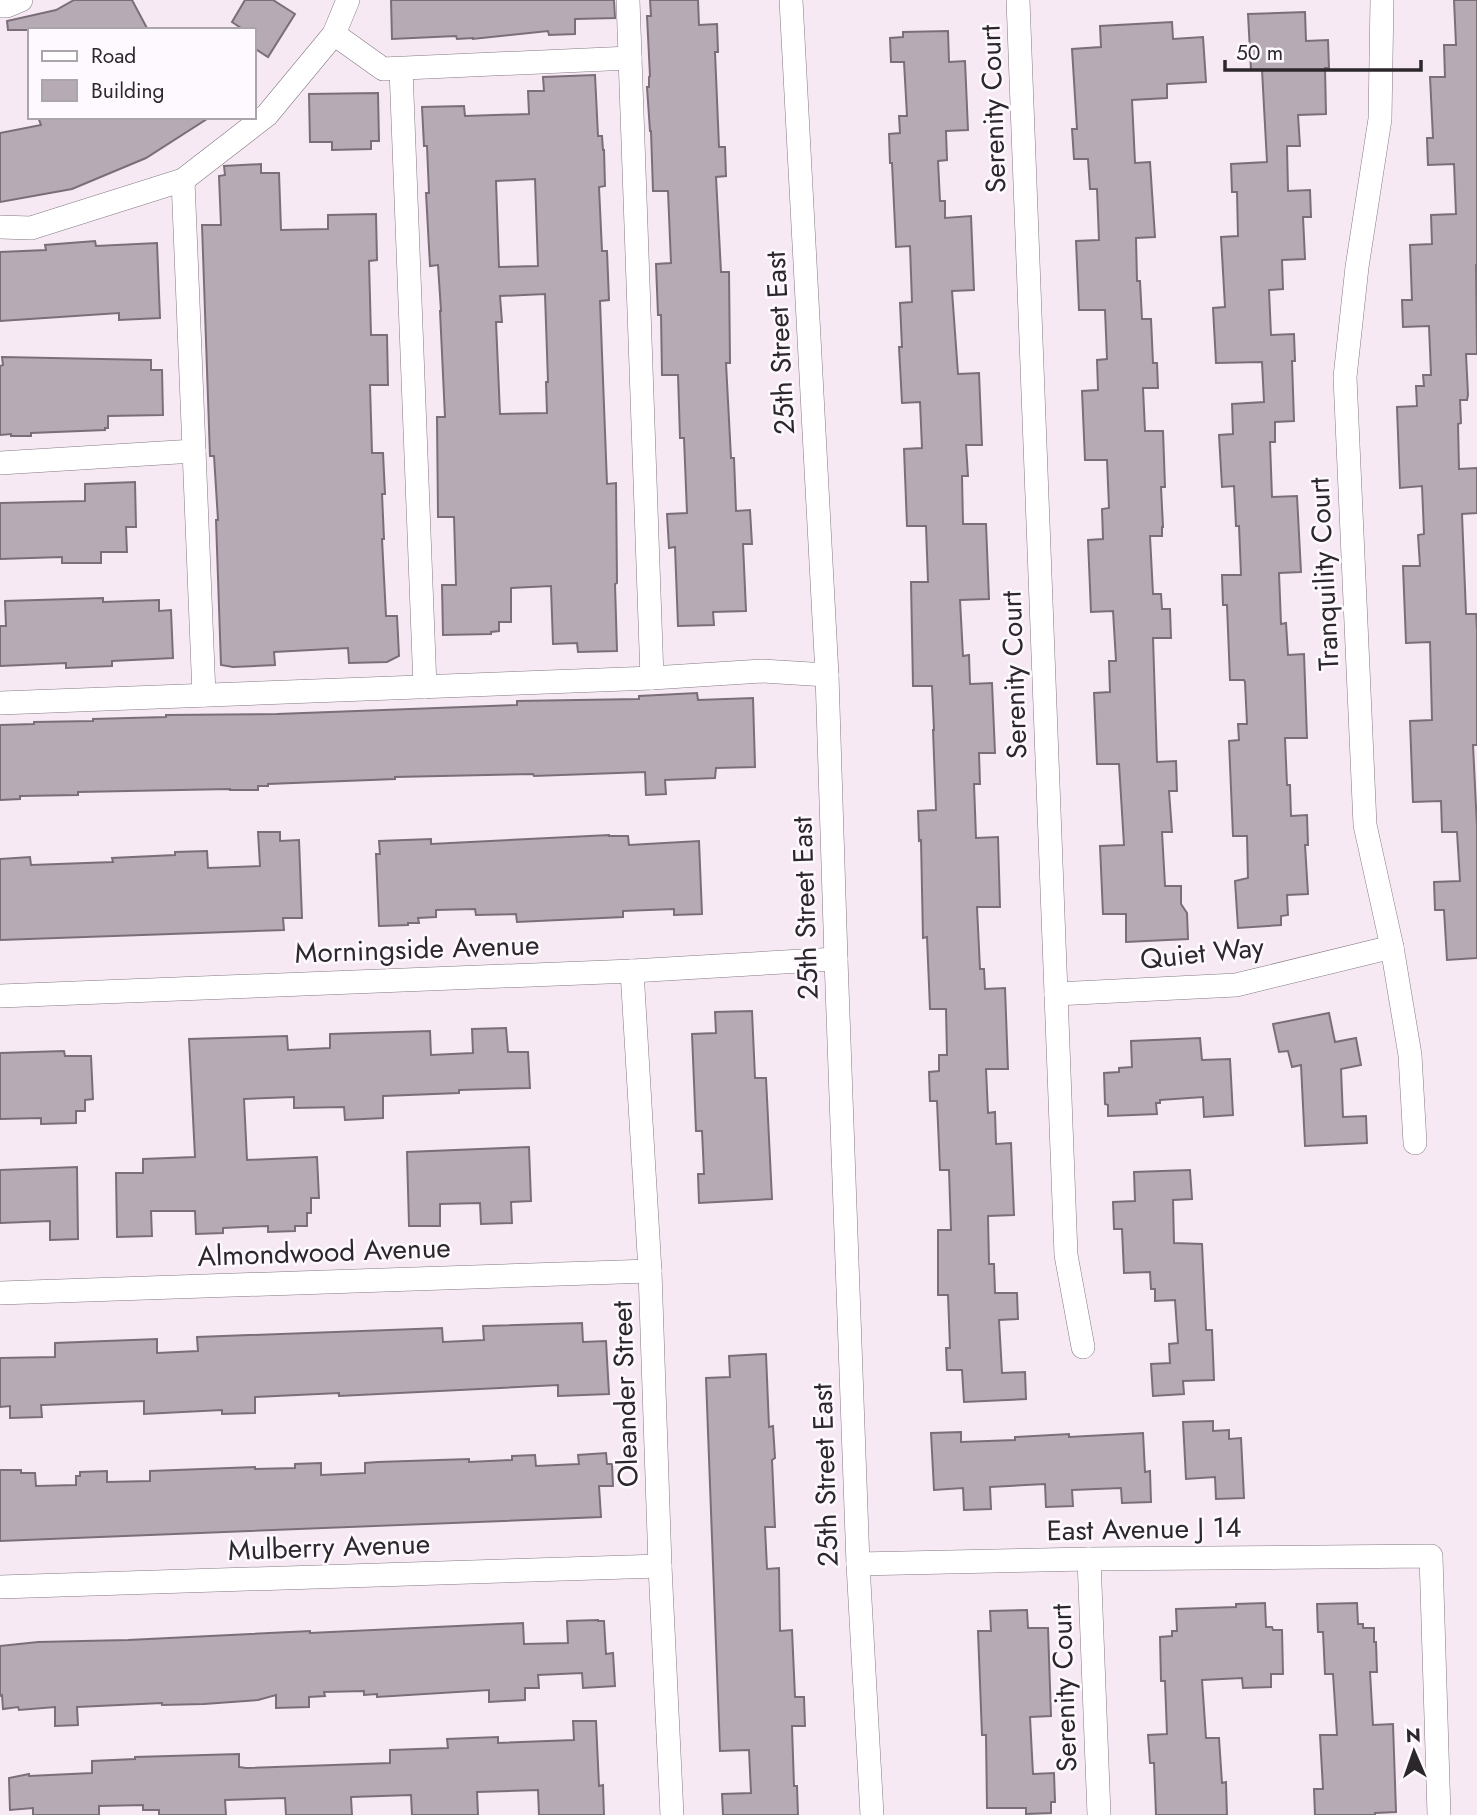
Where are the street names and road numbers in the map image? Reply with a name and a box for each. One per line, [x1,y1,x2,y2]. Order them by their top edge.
street label: Serenity Court [970,24,1016,194]
street label: 25th Street East [755,250,805,436]
street label: Tranquility Court [1298,476,1350,672]
street label: Serenity Court [991,590,1037,760]
street label: 25th Street East [781,815,829,1000]
street label: Morningside Avenue [294,924,540,974]
street label: Quiet Way [1138,926,1267,980]
street label: Almondwood Avenue [197,1227,451,1277]
street label: Oleander Street [601,1300,649,1488]
street label: 25th Street East [801,1382,849,1567]
street label: East Avenue J 14 [1046,1507,1242,1551]
street label: Mulberry Avenue [227,1523,431,1571]
street label: Serenity Court [1041,1603,1087,1773]

